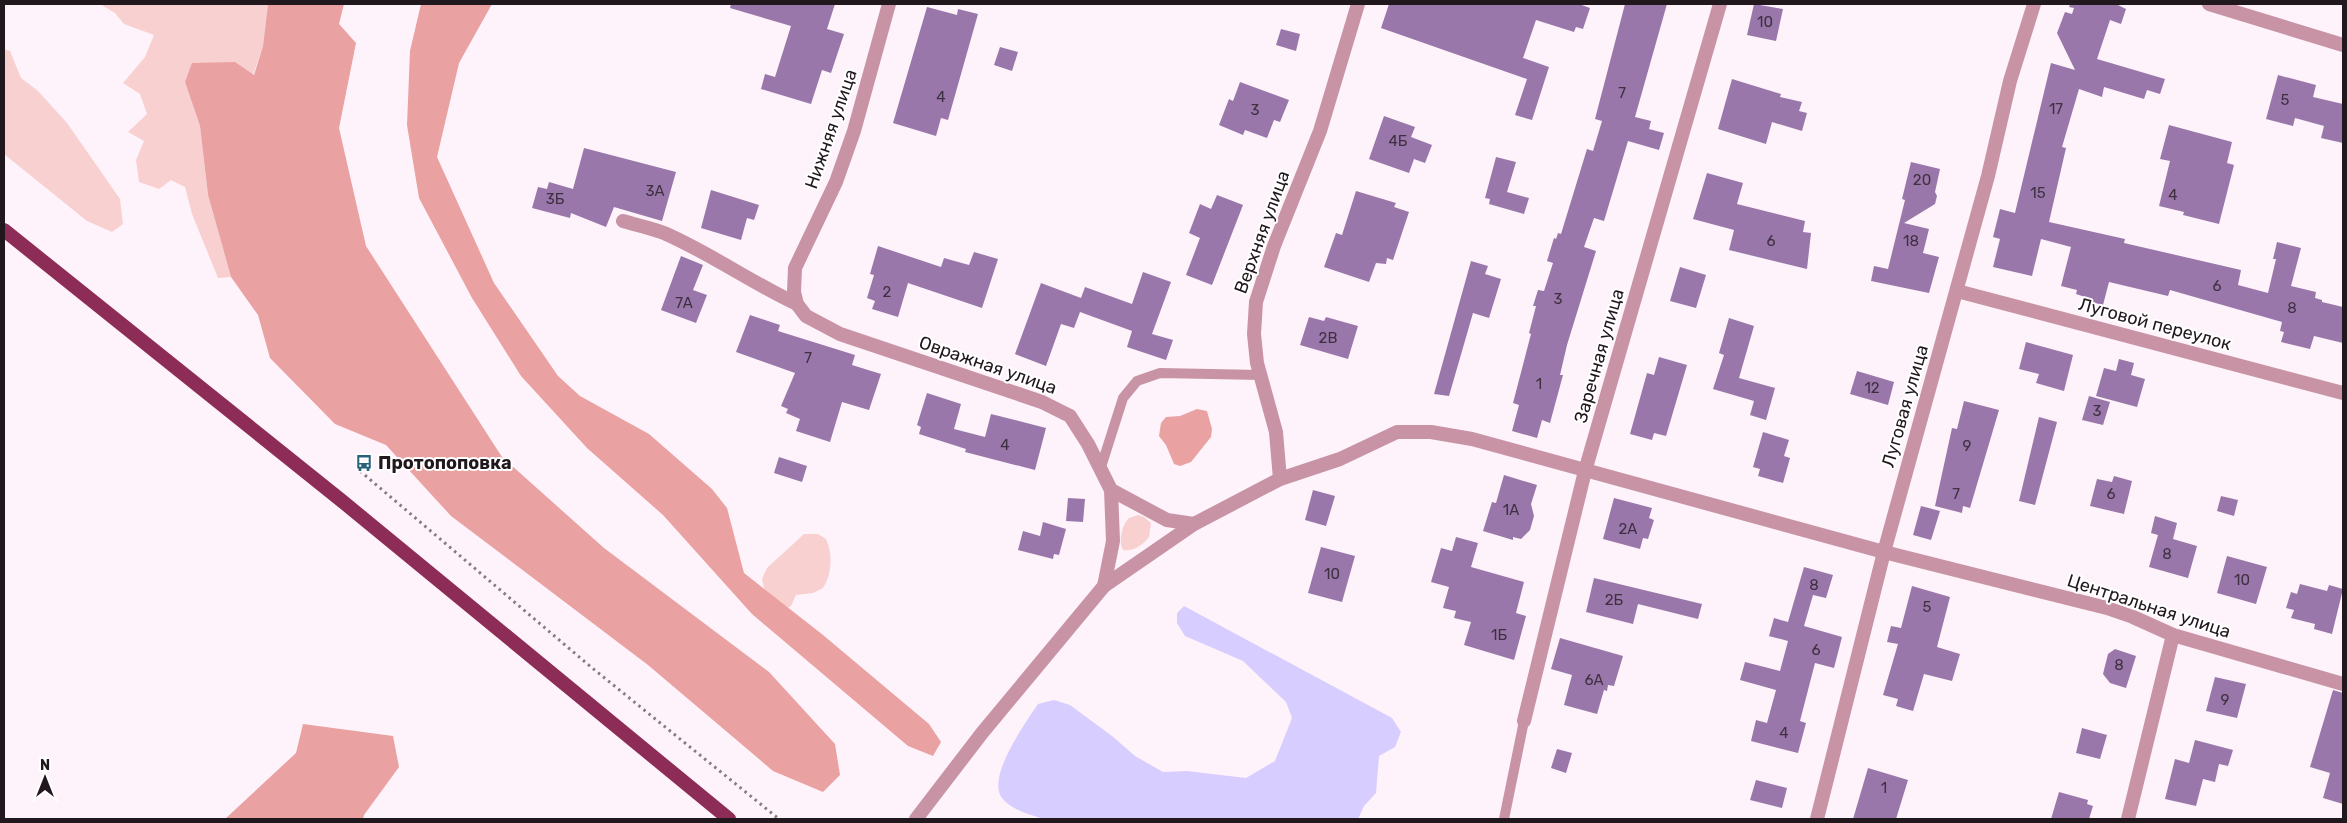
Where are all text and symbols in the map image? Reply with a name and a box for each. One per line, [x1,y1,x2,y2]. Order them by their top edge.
house number: 10 [1757,13,1773,31]
street label: Нижняя улица [800,66,862,192]
house number: 7 [1618,84,1626,102]
house number: 4 [936,88,946,106]
house number: 5 [2281,91,2290,109]
house number: 17 [2049,100,2063,118]
house number: 3 [1250,101,1260,119]
house number: 4Б [1389,132,1408,150]
street label: Верхняя улица [1230,167,1294,297]
house number: 20 [1913,171,1931,189]
house number: 3А [645,182,665,200]
house number: 15 [2030,184,2046,202]
house number: 4 [2168,186,2178,204]
house number: 3Б [546,190,565,208]
house number: 6 [1766,232,1776,250]
house number: 18 [1903,232,1919,250]
house number: 6 [2212,277,2222,295]
house number: 2 [883,283,892,301]
street label: Заречная улица [1569,286,1629,426]
house number: 3 [1553,290,1563,308]
street label: Луговой переулок [2076,293,2234,355]
house number: 7А [675,294,693,312]
house number: 8 [2287,299,2297,317]
house number: 2В [1319,329,1337,347]
street label: Овражная улица [916,331,1060,399]
street label: Луговая улица [1877,342,1933,470]
house number: 7 [804,349,812,367]
house number: 1 [1536,375,1542,393]
house number: 12 [1864,379,1880,397]
house number: 3 [2092,402,2102,420]
house number: 4 [1000,436,1010,454]
house number: 9 [1963,437,1972,455]
place label: Протопоповка [378,452,512,474]
bus stop icon: Протопоповка [354,453,374,473]
house number: 7 [1952,485,1960,503]
house number: 6 [2106,485,2116,503]
house number: 1А [1503,501,1519,519]
house number: 2А [1619,520,1637,538]
house number: 8 [2162,545,2172,563]
house number: 10 [1324,565,1340,583]
street label: Центральная улица [2065,569,2233,643]
house number: 10 [2234,571,2250,589]
house number: 8 [1809,576,1819,594]
house number: 2Б [1605,591,1624,609]
house number: 5 [1923,598,1932,616]
house number: 1Б [1491,626,1507,644]
house number: 6 [1811,641,1821,659]
house number: 8 [2114,656,2124,674]
house number: 6А [1584,671,1604,689]
house number: 9 [2221,691,2230,709]
house number: 4 [1779,724,1789,742]
north arrow [20,753,70,803]
text: N [40,757,50,774]
house number: 1 [1881,779,1887,797]

